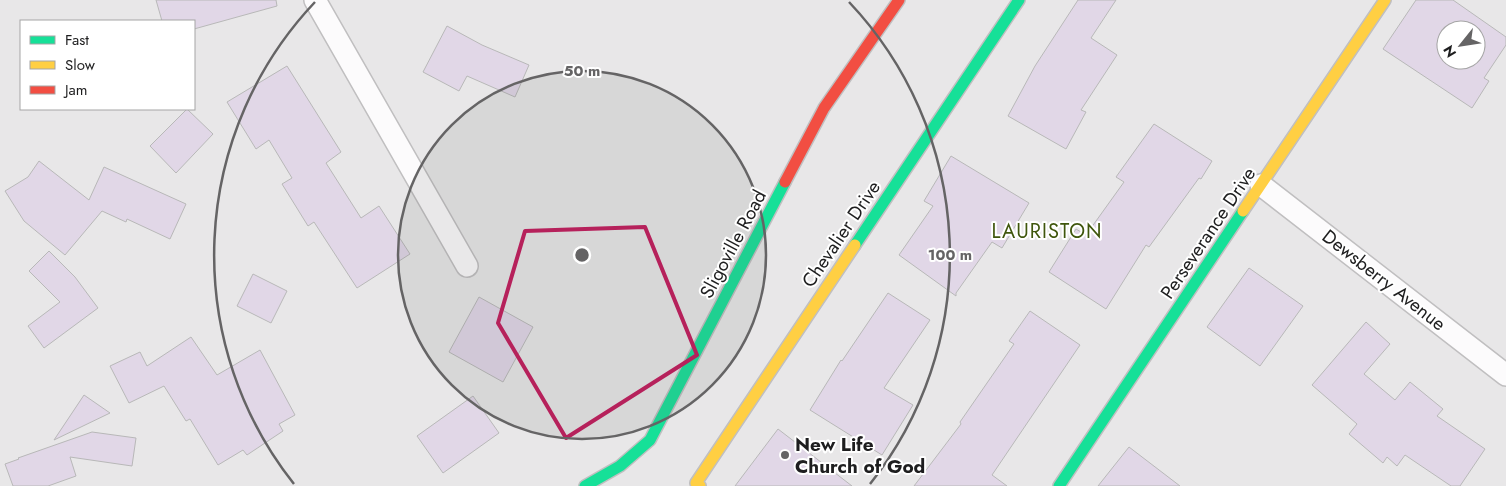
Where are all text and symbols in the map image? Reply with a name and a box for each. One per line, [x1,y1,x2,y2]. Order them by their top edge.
legend [20,20,195,110]
north arrow [1436,20,1486,70]
text: Fast [65,29,89,51]
text: N [1438,42,1461,61]
text: Slow [65,54,96,76]
text: 50 m [564,60,600,82]
text: Jam [63,79,88,101]
street label: Perseverance Drive [1154,162,1262,304]
street label: Chevalier Drive [795,175,887,293]
street label: Sligoville Road [693,185,773,303]
district label: LAURISTON [992,217,1102,246]
street label: Dewsberry Avenue [1316,223,1452,337]
text: 100 m [928,244,972,266]
centre of rings [573,246,591,264]
place label: New Life Church of God [795,431,925,480]
marker: New Life Church of God [779,449,791,461]

